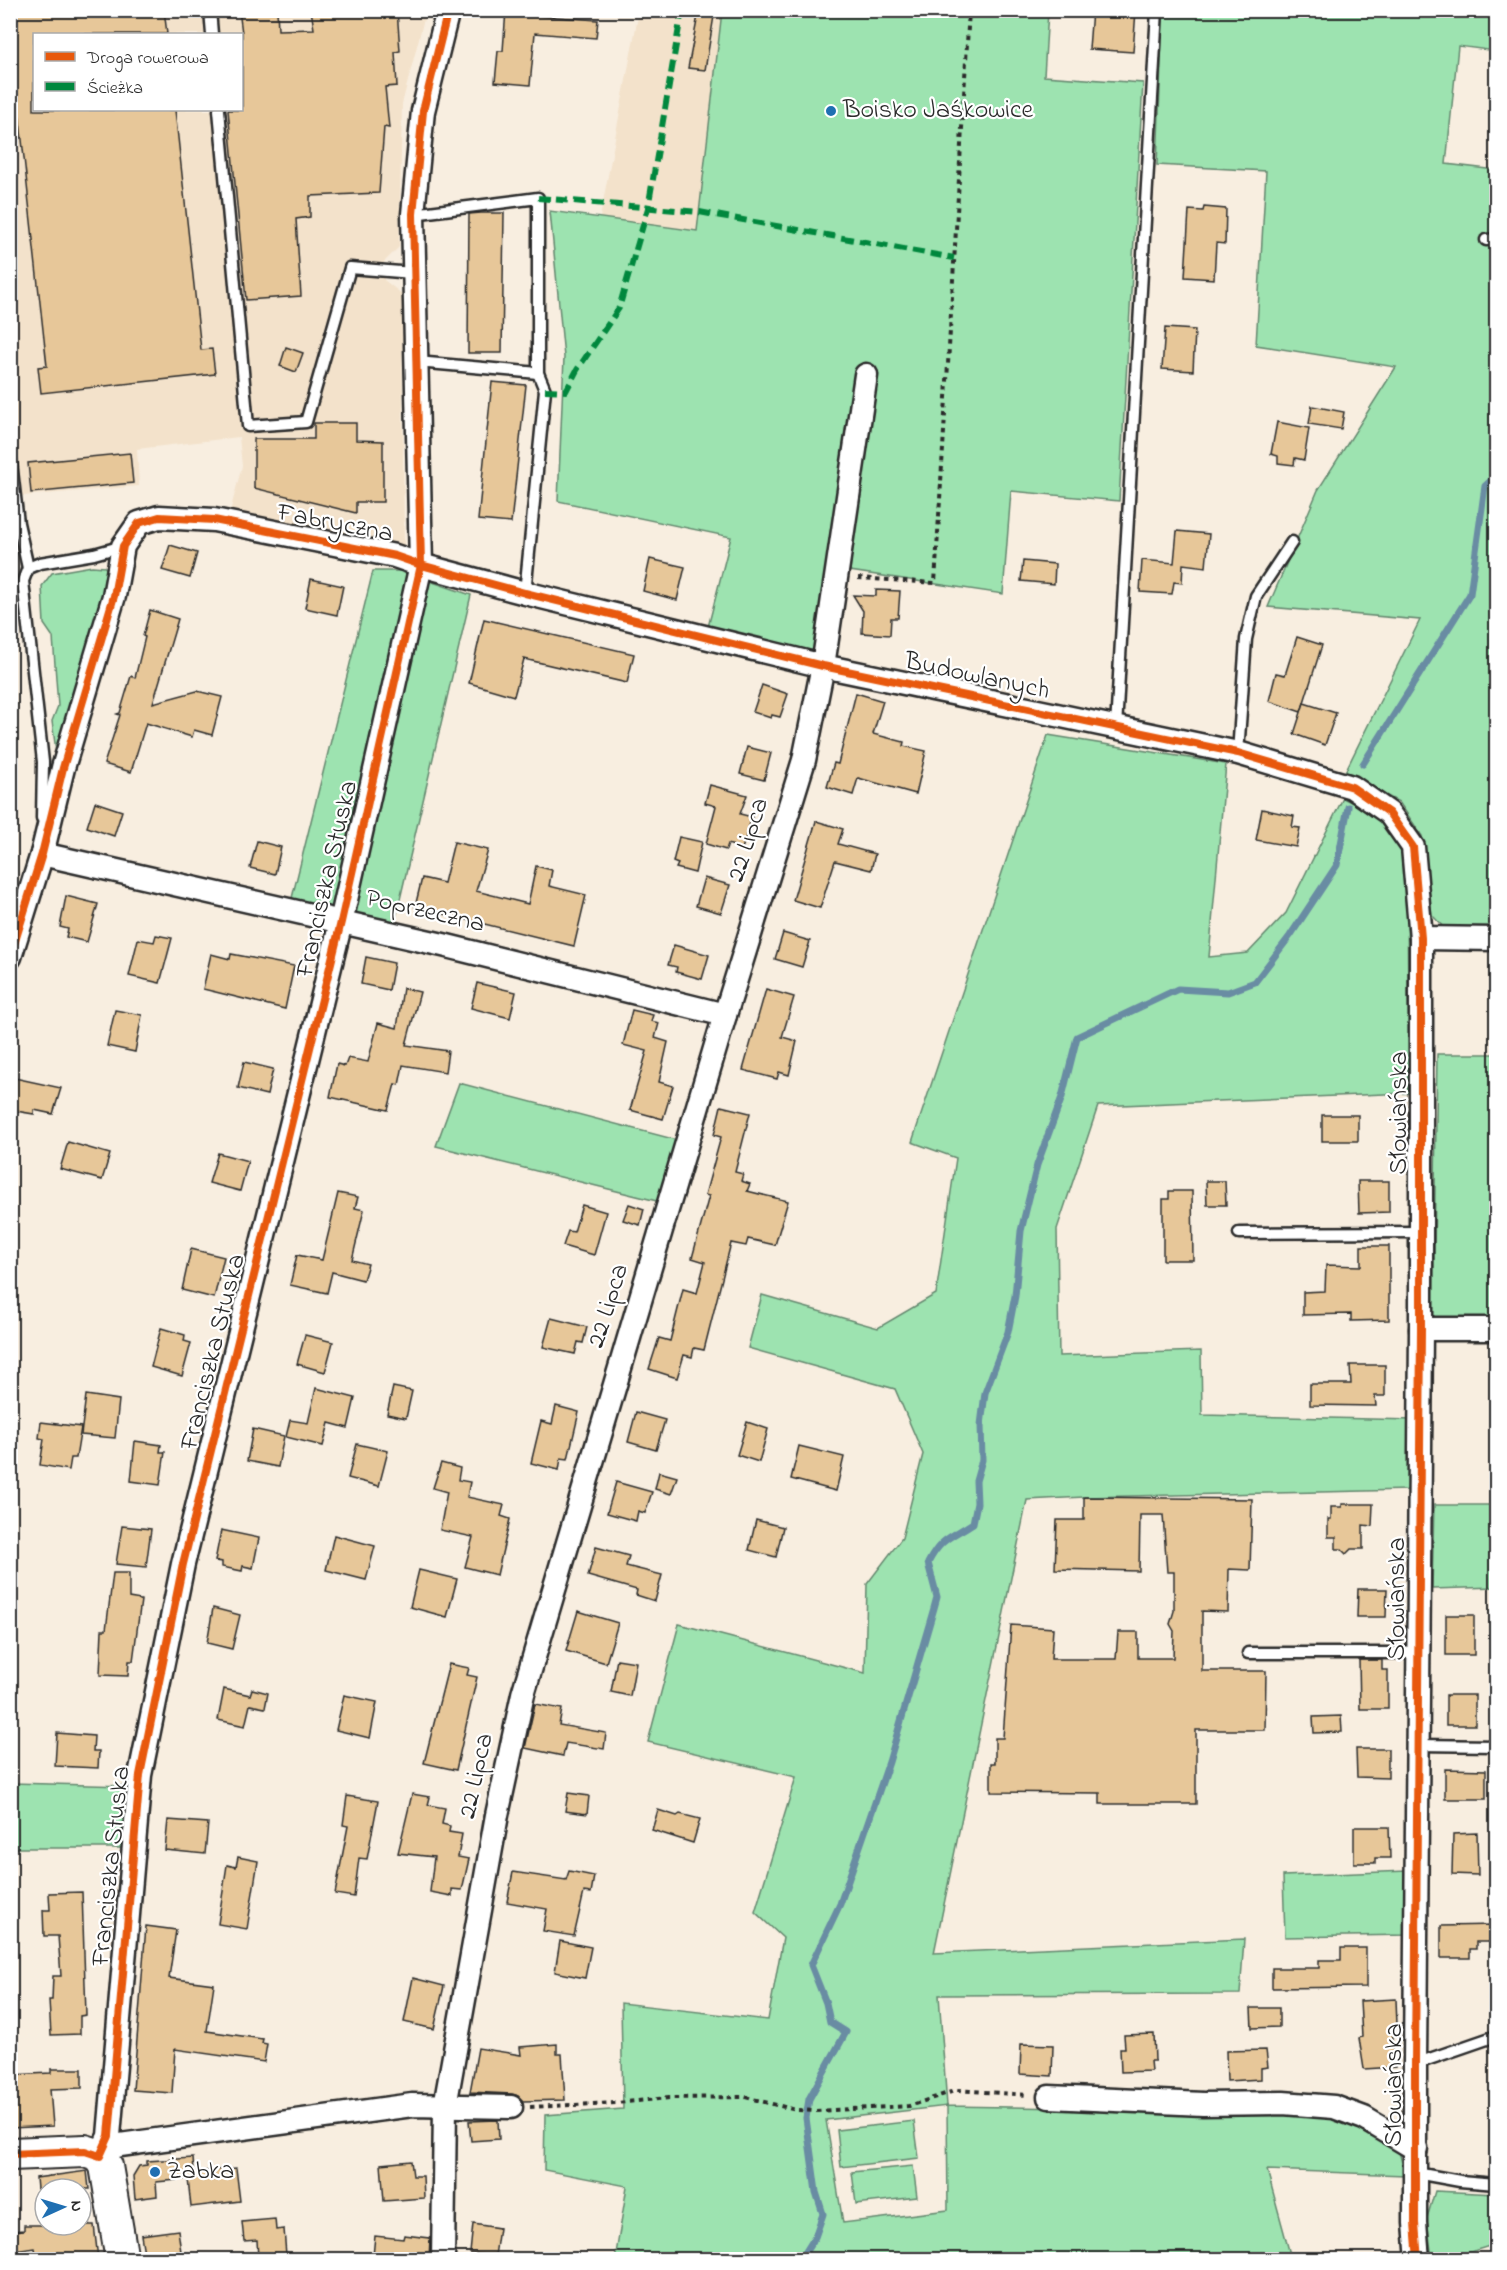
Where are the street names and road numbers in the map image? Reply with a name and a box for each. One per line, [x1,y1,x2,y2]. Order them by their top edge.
street label: Fabryczna [273,494,396,554]
street label: Budowlanych [900,643,1053,711]
street label: Franciszka Stuska [287,777,369,982]
street label: 22 Lipca [718,793,780,887]
street label: Poprzeczna [362,880,488,944]
street label: Słowiańska [1381,1051,1419,1175]
street label: Franciszka Stuska [171,1250,257,1455]
street label: 22 Lipca [578,1259,640,1353]
street label: Słowiańska [1379,1537,1417,1661]
street label: 22 Lipca [449,1730,505,1822]
street label: Franciszka Stuska [83,1764,141,1969]
street label: Słowiańska [1376,2023,1414,2147]

